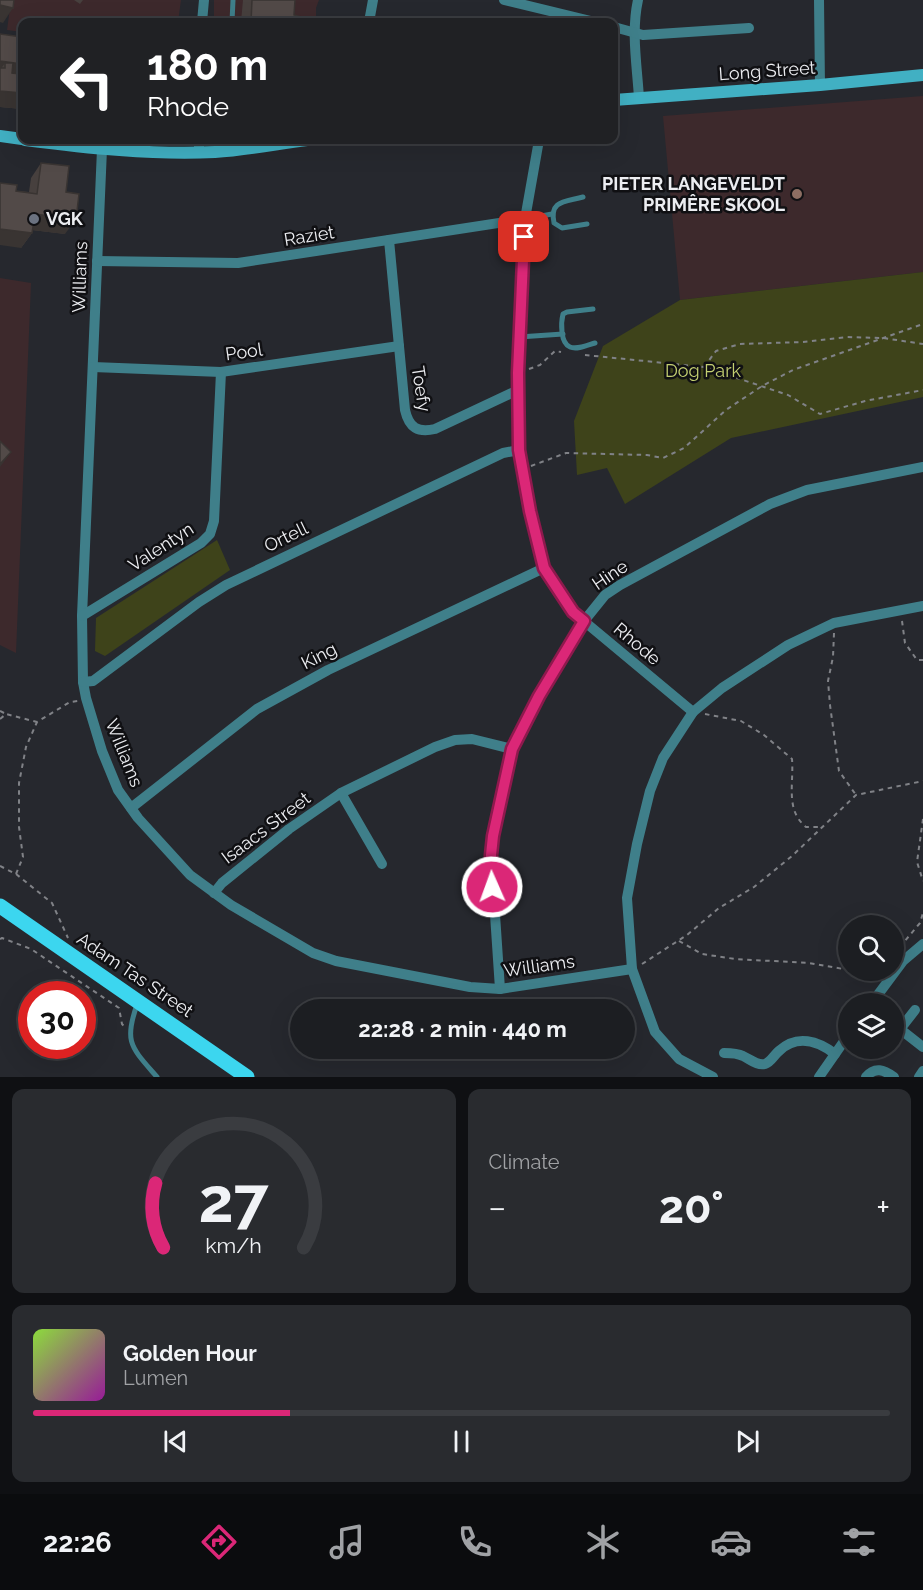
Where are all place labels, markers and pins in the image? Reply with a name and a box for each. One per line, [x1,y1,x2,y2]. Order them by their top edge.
place label: PIETER LANGEVELDT PRIMÊRE SKOOL [602,173,785,215]
marker: PIETER LANGEVELDT PRIMÊRE SKOOL [790,187,804,201]
place label: VGK [46,208,84,229]
pin [498,211,549,262]
marker: VGK [27,212,41,226]

